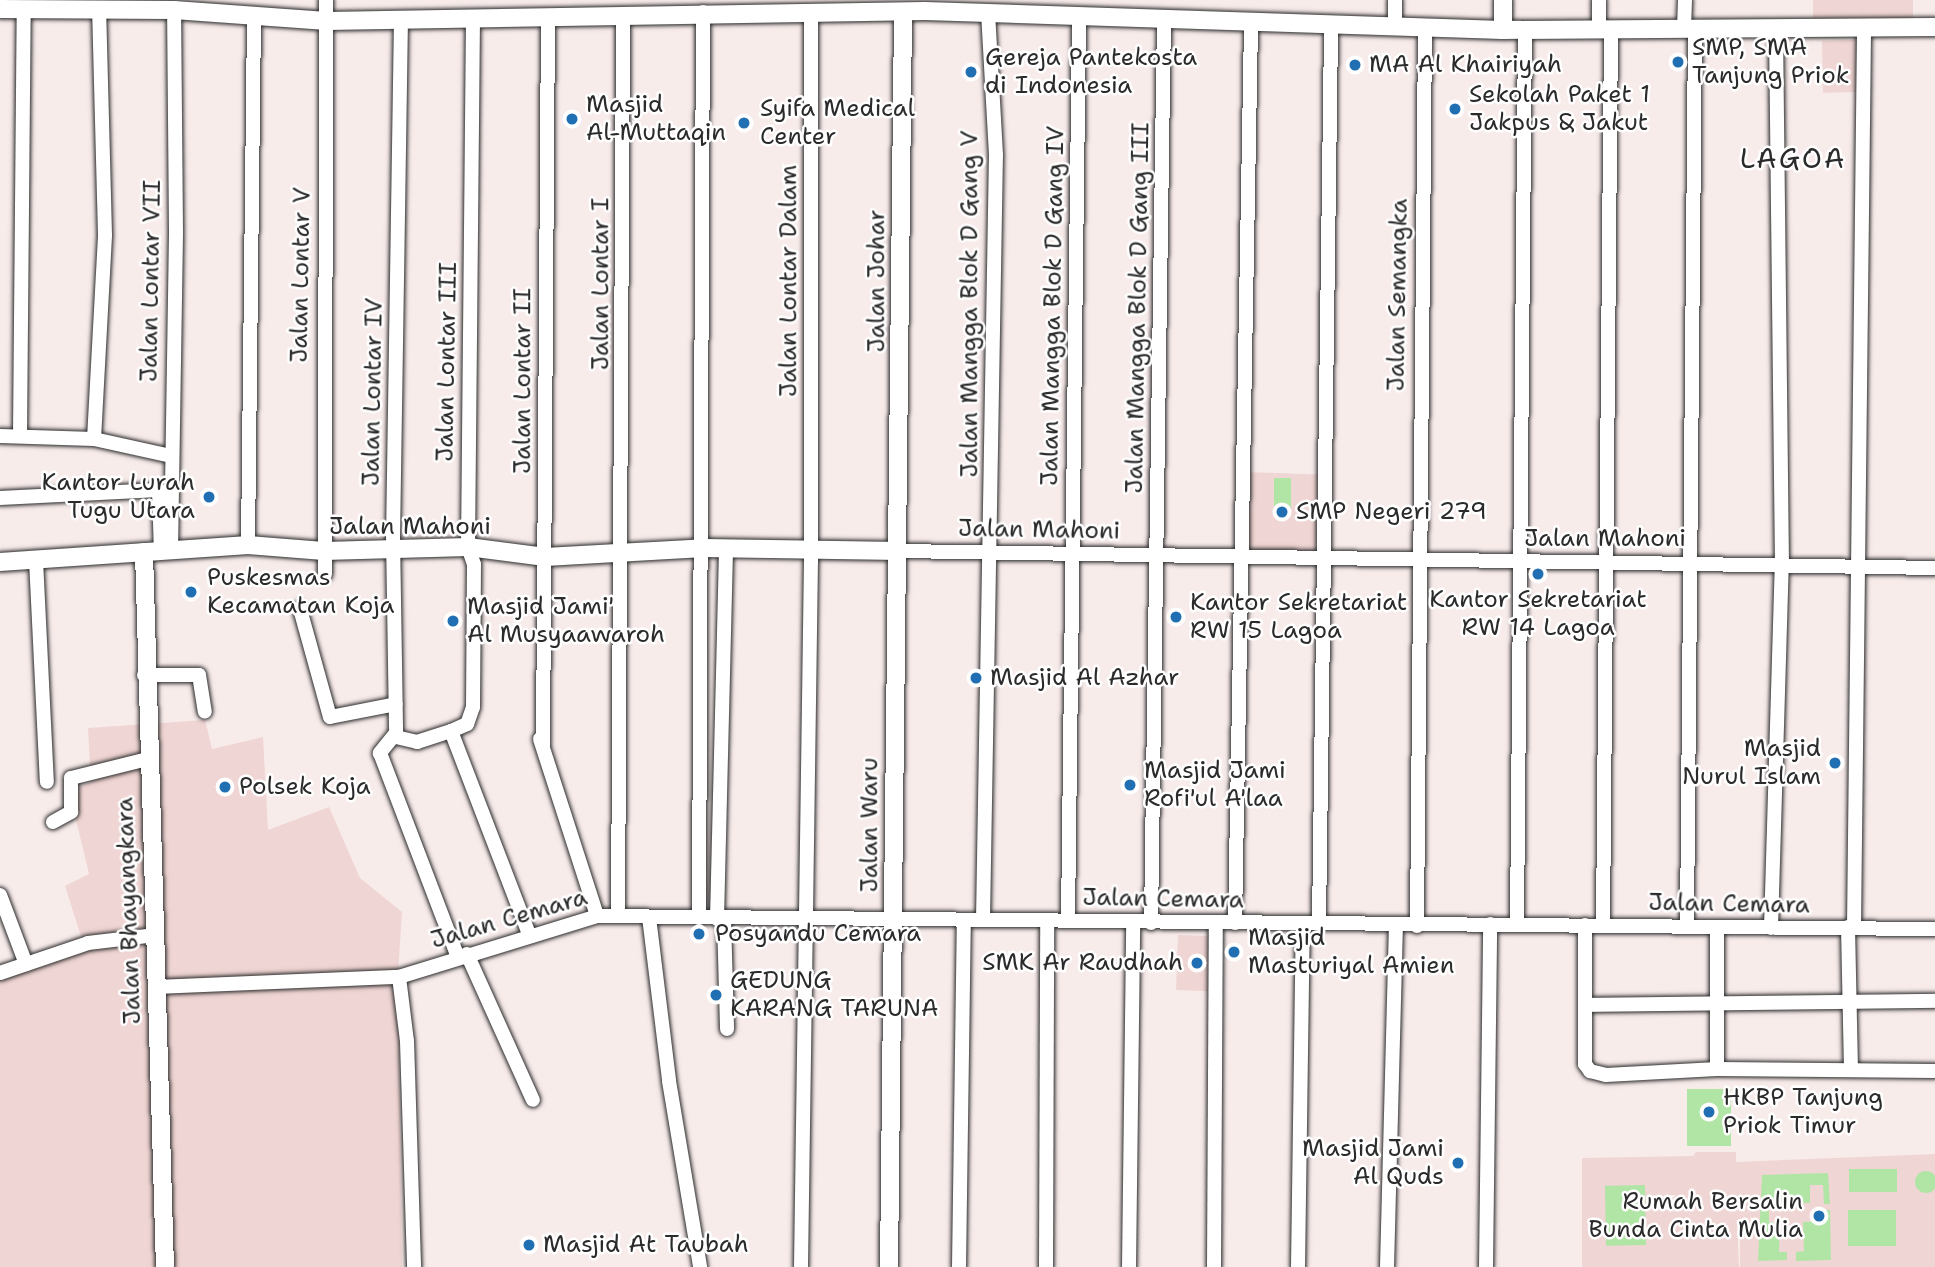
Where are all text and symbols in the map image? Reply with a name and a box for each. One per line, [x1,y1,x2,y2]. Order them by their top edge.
place label: SMP, SMA Tanjung Priok [1692,34,1849,90]
place label: Gereja Pantekosta di Indonesia [985,44,1197,100]
place label: MA Al Khairiyah [1369,51,1562,79]
marker: SMP, SMA Tanjung Priok [1670,54,1686,70]
marker: MA Al Khairiyah [1347,57,1363,73]
marker: Gereja Pantekosta di Indonesia [963,64,979,80]
place label: Sekolah Paket 1 Jakpus & Jakut [1469,81,1650,137]
place label: Masjid Al-Muttaqin [586,91,726,147]
place label: Syifa Medical Center [760,95,915,151]
marker: Sekolah Paket 1 Jakpus & Jakut [1447,101,1463,117]
marker: Masjid Al-Muttaqin [564,111,580,127]
marker: Syifa Medical Center [734,113,754,133]
street label: Jalan Mangga Blok D Gang III [1120,122,1156,494]
street label: Jalan Mangga Blok D Gang IV [1035,126,1071,486]
street label: Jalan Mangga Blok D Gang V [956,130,984,478]
district label: LAGOA [1740,141,1846,175]
street label: Jalan Lontar Dalam [775,165,803,397]
street label: Jalan Lontar VII [135,180,167,382]
street label: Jalan Lontar V [285,187,317,363]
street label: Jalan Lontar I [587,198,615,370]
street label: Jalan Semangka [1382,198,1414,392]
street label: Jalan Johar [863,209,891,353]
street label: Jalan Lontar III [431,262,463,462]
street label: Jalan Lontar II [509,288,537,474]
street label: Jalan Lontar IV [357,297,389,487]
place label: Kantor Lurah Tugu Utara [42,469,195,525]
marker: Kantor Lurah Tugu Utara [201,489,217,505]
place label: SMP Negeri 279 [1296,498,1487,526]
marker: SMP Negeri 279 [1274,504,1290,520]
street label: Jalan Mahoni [329,513,491,541]
street label: Jalan Mahoni [958,514,1120,546]
street label: Jalan Mahoni [1524,525,1686,553]
place label: Puskesmas Kecamatan Koja [207,564,394,620]
marker: Kantor Sekretariat RW 14 Lagoa [1530,566,1546,582]
marker: Puskesmas Kecamatan Koja [181,582,201,602]
place label: Kantor Sekretariat RW 14 Lagoa [1429,586,1647,642]
place label: Kantor Sekretariat RW 15 Lagoa [1190,589,1407,645]
place label: Masjid Jami' Al Musyaawaroh [467,593,665,649]
marker: Kantor Sekretariat RW 15 Lagoa [1168,609,1184,625]
marker: Masjid Jami' Al Musyaawaroh [445,613,461,629]
place label: Masjid Al Azhar [990,664,1179,692]
marker: Masjid Al Azhar [968,670,984,686]
place label: Masjid Nurul Islam [1682,735,1821,791]
marker: Masjid Nurul Islam [1827,755,1843,771]
street label: Jalan Waru [856,757,884,893]
place label: Masjid Jami Rofi'ul A'laa [1144,757,1286,813]
place label: Polsek Koja [239,773,371,801]
marker: Masjid Jami Rofi'ul A'laa [1122,777,1138,793]
marker: Polsek Koja [217,779,233,795]
street label: Jalan Bhayangkara [111,797,147,1025]
street label: Jalan Cemara [427,883,591,955]
street label: Jalan Cemara [1082,883,1244,915]
street label: Jalan Cemara [1648,888,1810,920]
place label: Posyandu Cemara [715,920,921,948]
marker: Posyandu Cemara [689,924,709,944]
place label: Masjid Masturiyal Amien [1248,924,1454,980]
marker: Masjid Masturiyal Amien [1226,944,1242,960]
place label: SMK Ar Raudhah [982,949,1183,977]
marker: SMK Ar Raudhah [1189,955,1205,971]
place label: GEDUNG KARANG TARUNA [730,967,938,1023]
marker: GEDUNG KARANG TARUNA [708,987,724,1003]
place label: HKBP Tanjung Priok Timur [1723,1084,1883,1140]
marker: HKBP Tanjung Priok Timur [1701,1104,1717,1120]
place label: Masjid Jami Al Quds [1302,1135,1444,1191]
marker: Masjid Jami Al Quds [1450,1155,1466,1171]
place label: Rumah Bersalin Bunda Cinta Mulia [1589,1188,1803,1244]
marker: Rumah Bersalin Bunda Cinta Mulia [1809,1206,1829,1226]
place label: Masjid At Taubah [543,1231,749,1259]
marker: Masjid At Taubah [521,1237,537,1253]

